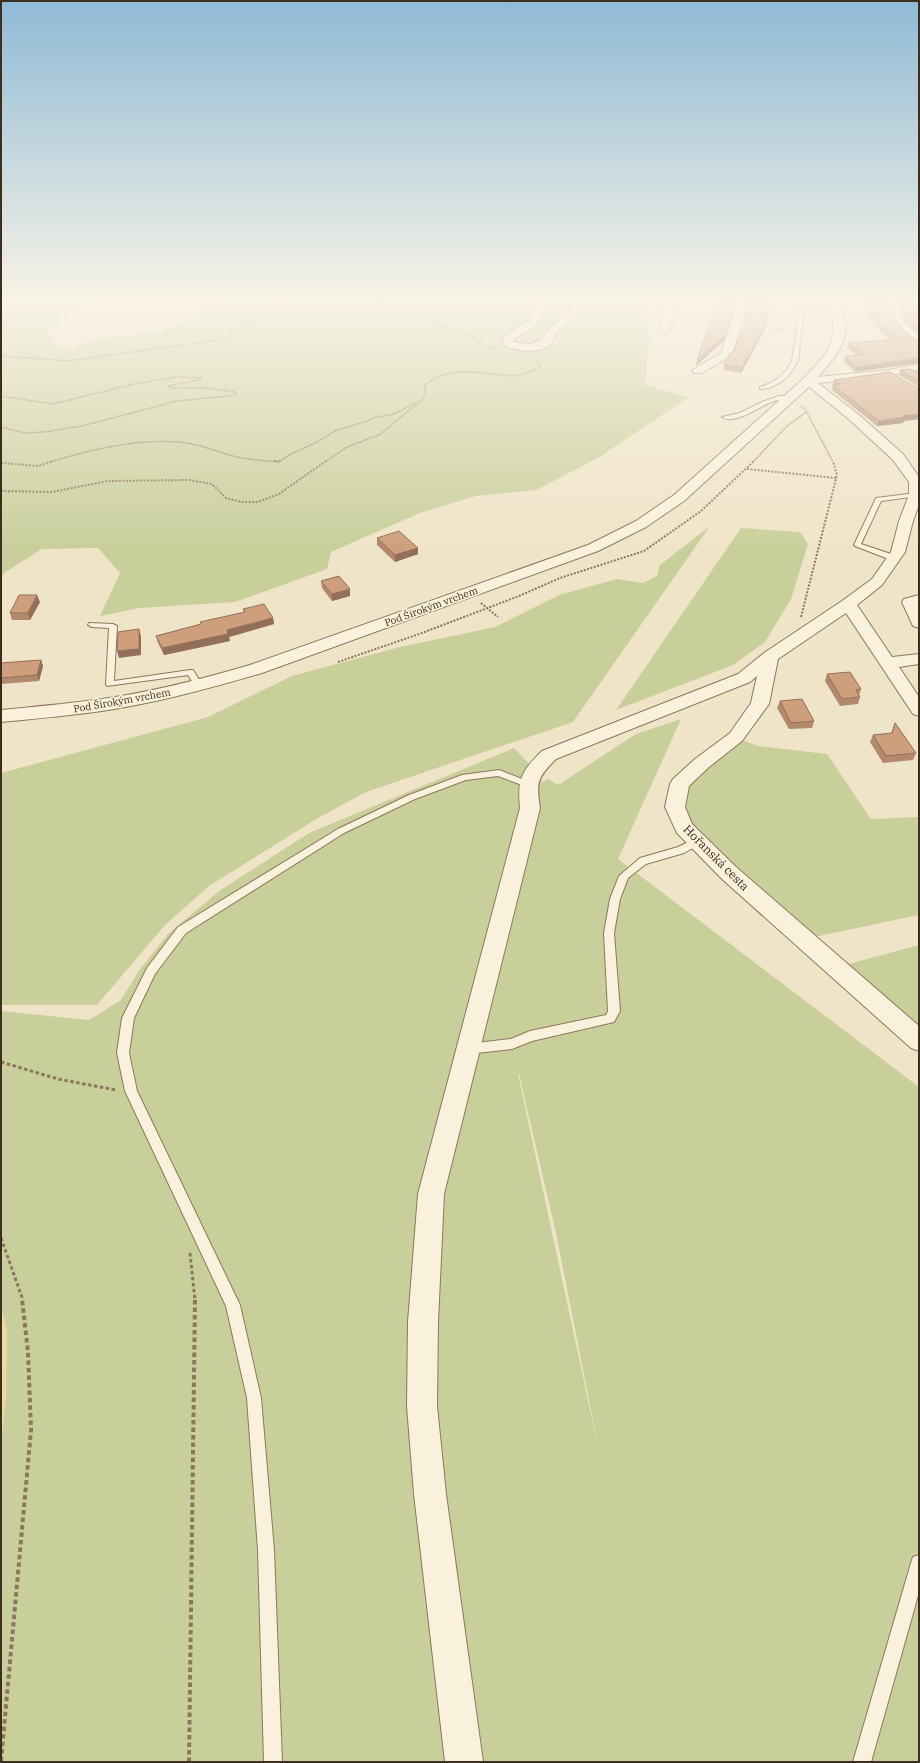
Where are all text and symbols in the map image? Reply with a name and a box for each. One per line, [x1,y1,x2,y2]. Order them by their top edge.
street label: Pod Širokým vrchem [383,583,480,629]
street label: Pod Širokým vrchem [73,685,172,715]
street label: Hořanská cesta [680,822,753,894]

